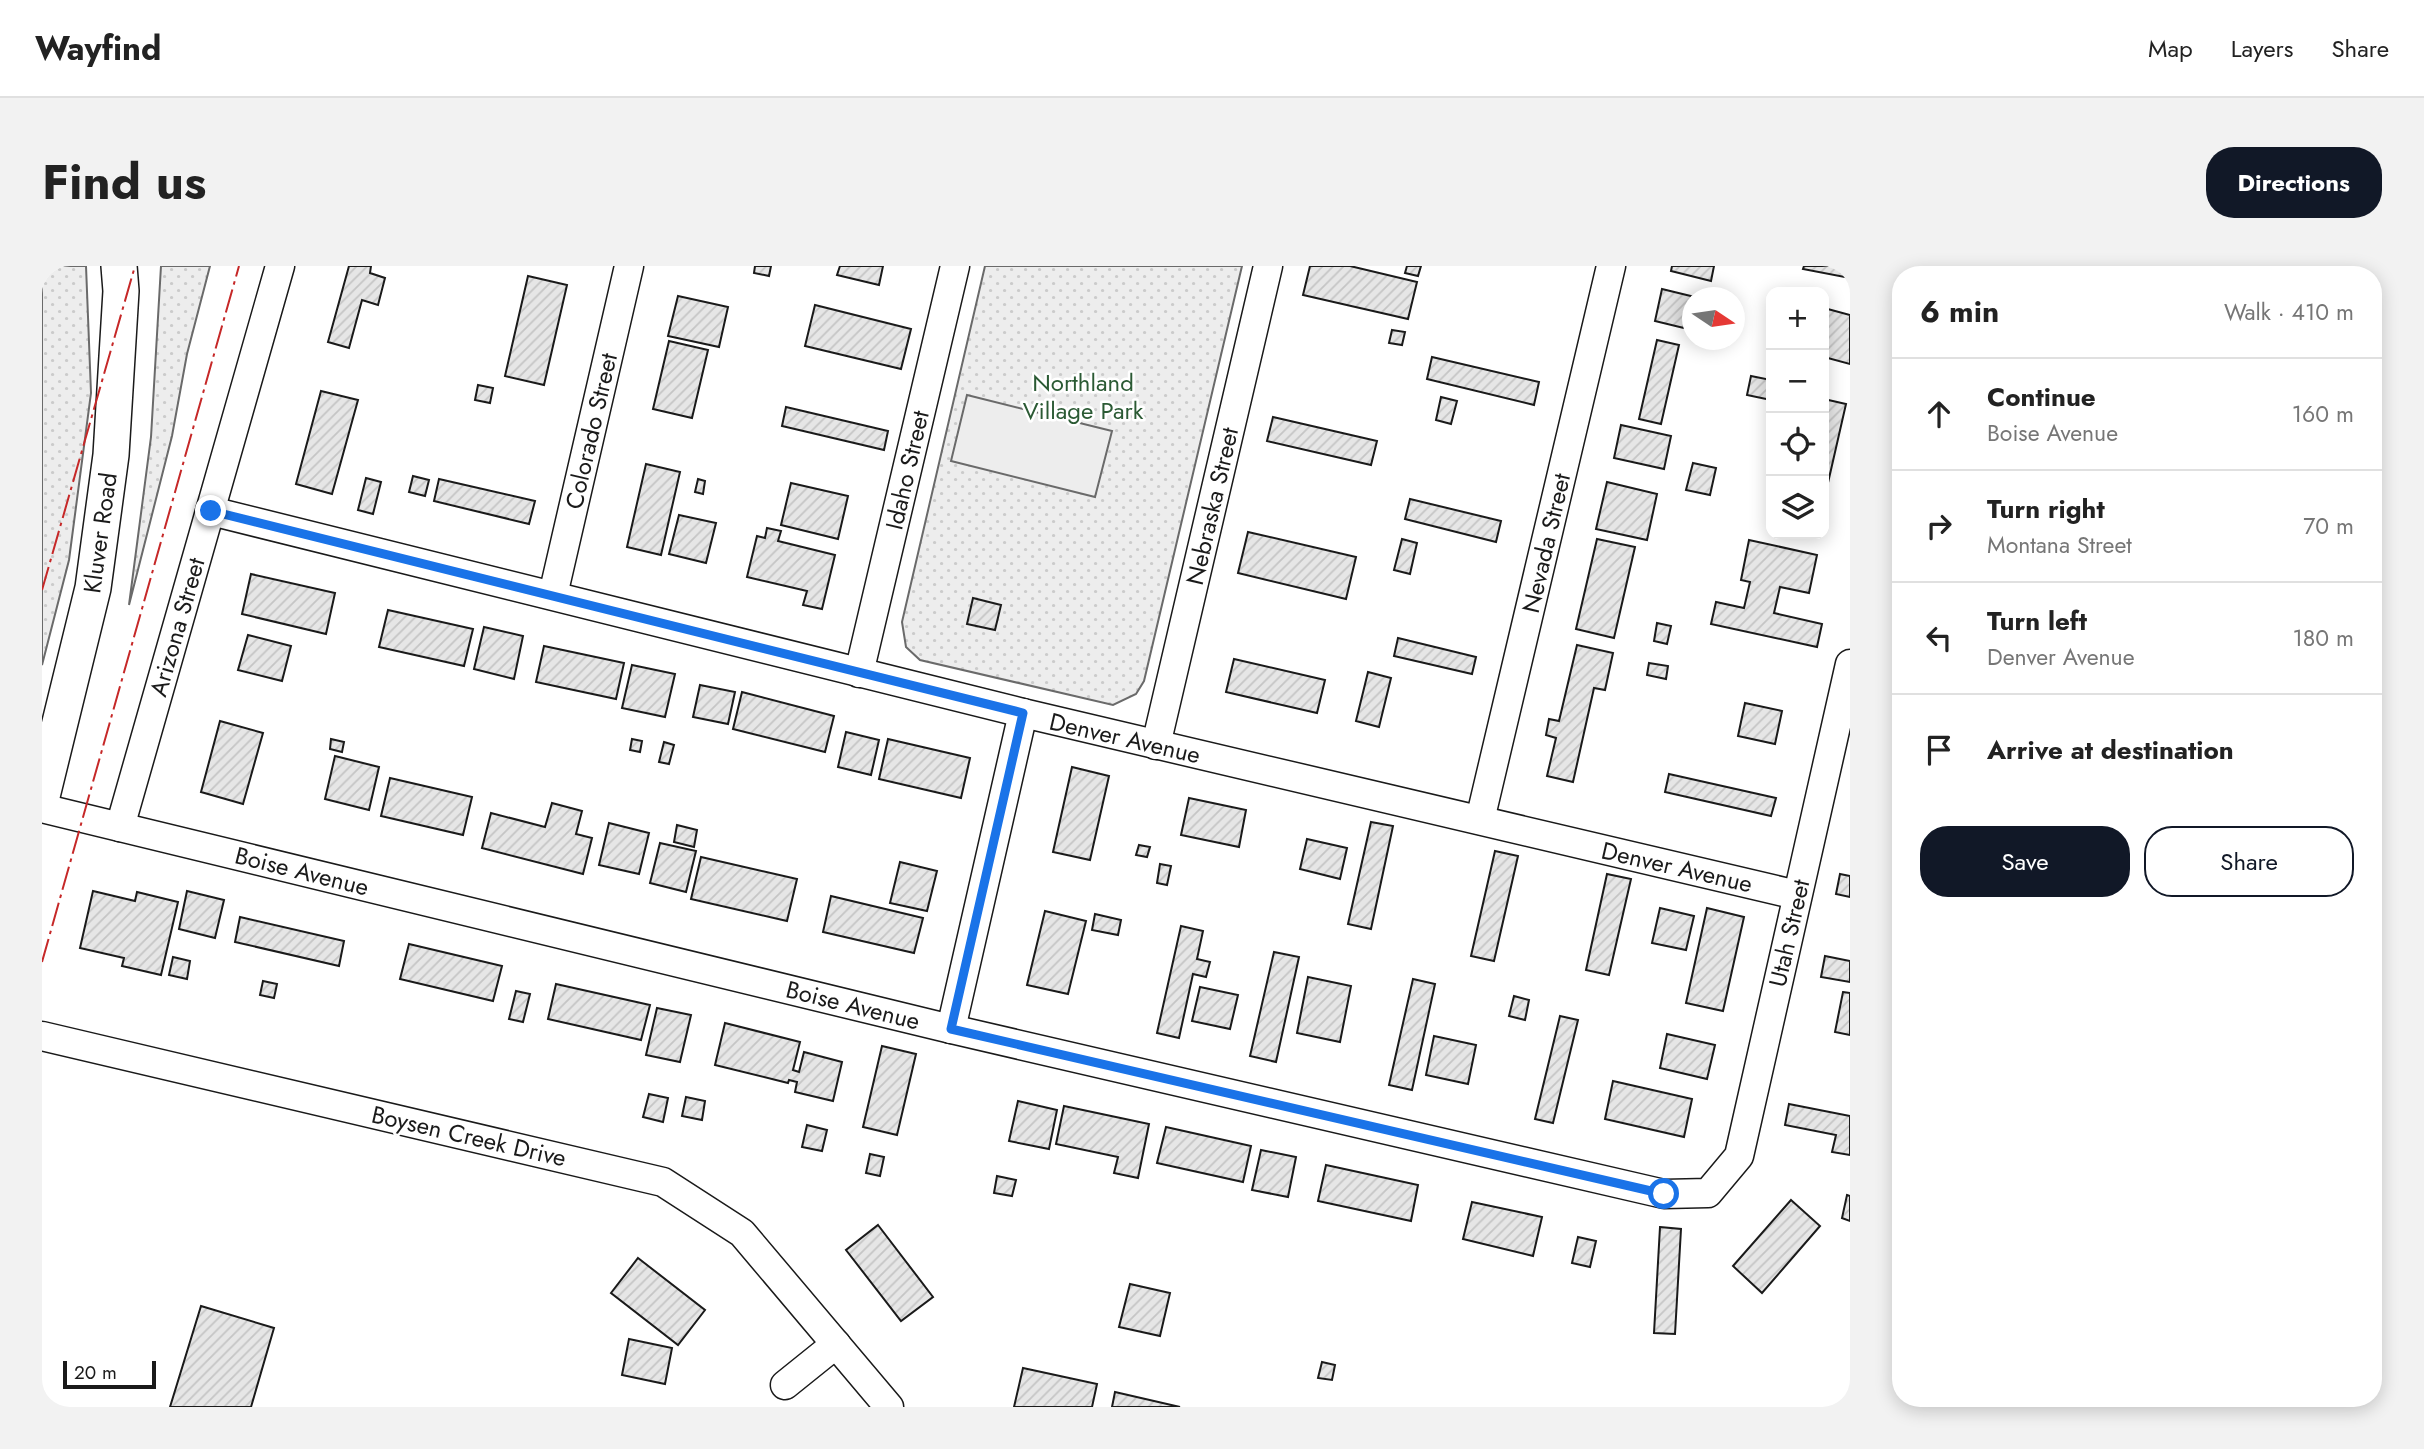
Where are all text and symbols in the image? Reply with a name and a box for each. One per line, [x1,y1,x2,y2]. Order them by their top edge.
text: Wayfind [35,25,161,72]
text: Map [2148,31,2193,66]
text: Layers [2231,31,2293,66]
text: Share [2331,31,2389,66]
text: Find us [42,147,206,217]
button: Directions [2206,147,2382,218]
north arrow [1682,287,1745,350]
map controls [1766,287,1829,539]
button: + [1766,287,1829,350]
text: 6 min [1920,290,1999,333]
text: Walk · 410 m [2224,295,2354,329]
street label: Colorado Street [556,349,626,512]
button: − [1766,350,1829,413]
park label: Northland Village Park [1023,365,1144,428]
text: Continue [1987,378,2096,416]
icon: ahead [1920,395,1958,433]
text: 160 m [2292,397,2354,431]
street label: Idaho Street [876,407,938,533]
button: locate [1766,413,1829,476]
text: Boise Avenue [1987,416,2118,450]
street label: Nebraska Street [1177,424,1247,588]
street label: Nevada Street [1513,469,1579,616]
street label: Kluver Road [74,470,126,596]
button: layers [1766,476,1829,539]
text: Turn right [1987,490,2105,528]
route end [195,495,226,526]
icon: right [1920,507,1958,545]
text: 70 m [2303,509,2354,543]
text: Montana Street [1987,528,2132,562]
street label: Arizona Street [141,553,214,700]
text: Turn left [1987,602,2087,640]
icon: left [1920,619,1958,657]
text: 180 m [2292,621,2354,655]
text: Denver Avenue [1987,640,2135,674]
street label: Denver Avenue [1046,704,1204,772]
icon: arrive [1920,731,1958,769]
text: Arrive at destination [1987,731,2234,769]
button: Save [1920,826,2130,897]
button: Share [2144,826,2354,897]
street label: Denver Avenue [1598,833,1756,901]
street label: Boise Avenue [231,837,373,905]
street label: Utah Street [1760,876,1818,990]
street label: Boise Avenue [782,971,924,1039]
street label: Boysen Creek Drive [368,1097,570,1175]
route start [1648,1178,1679,1209]
scale bar [63,1358,156,1390]
text: 20 m [74,1359,117,1386]

